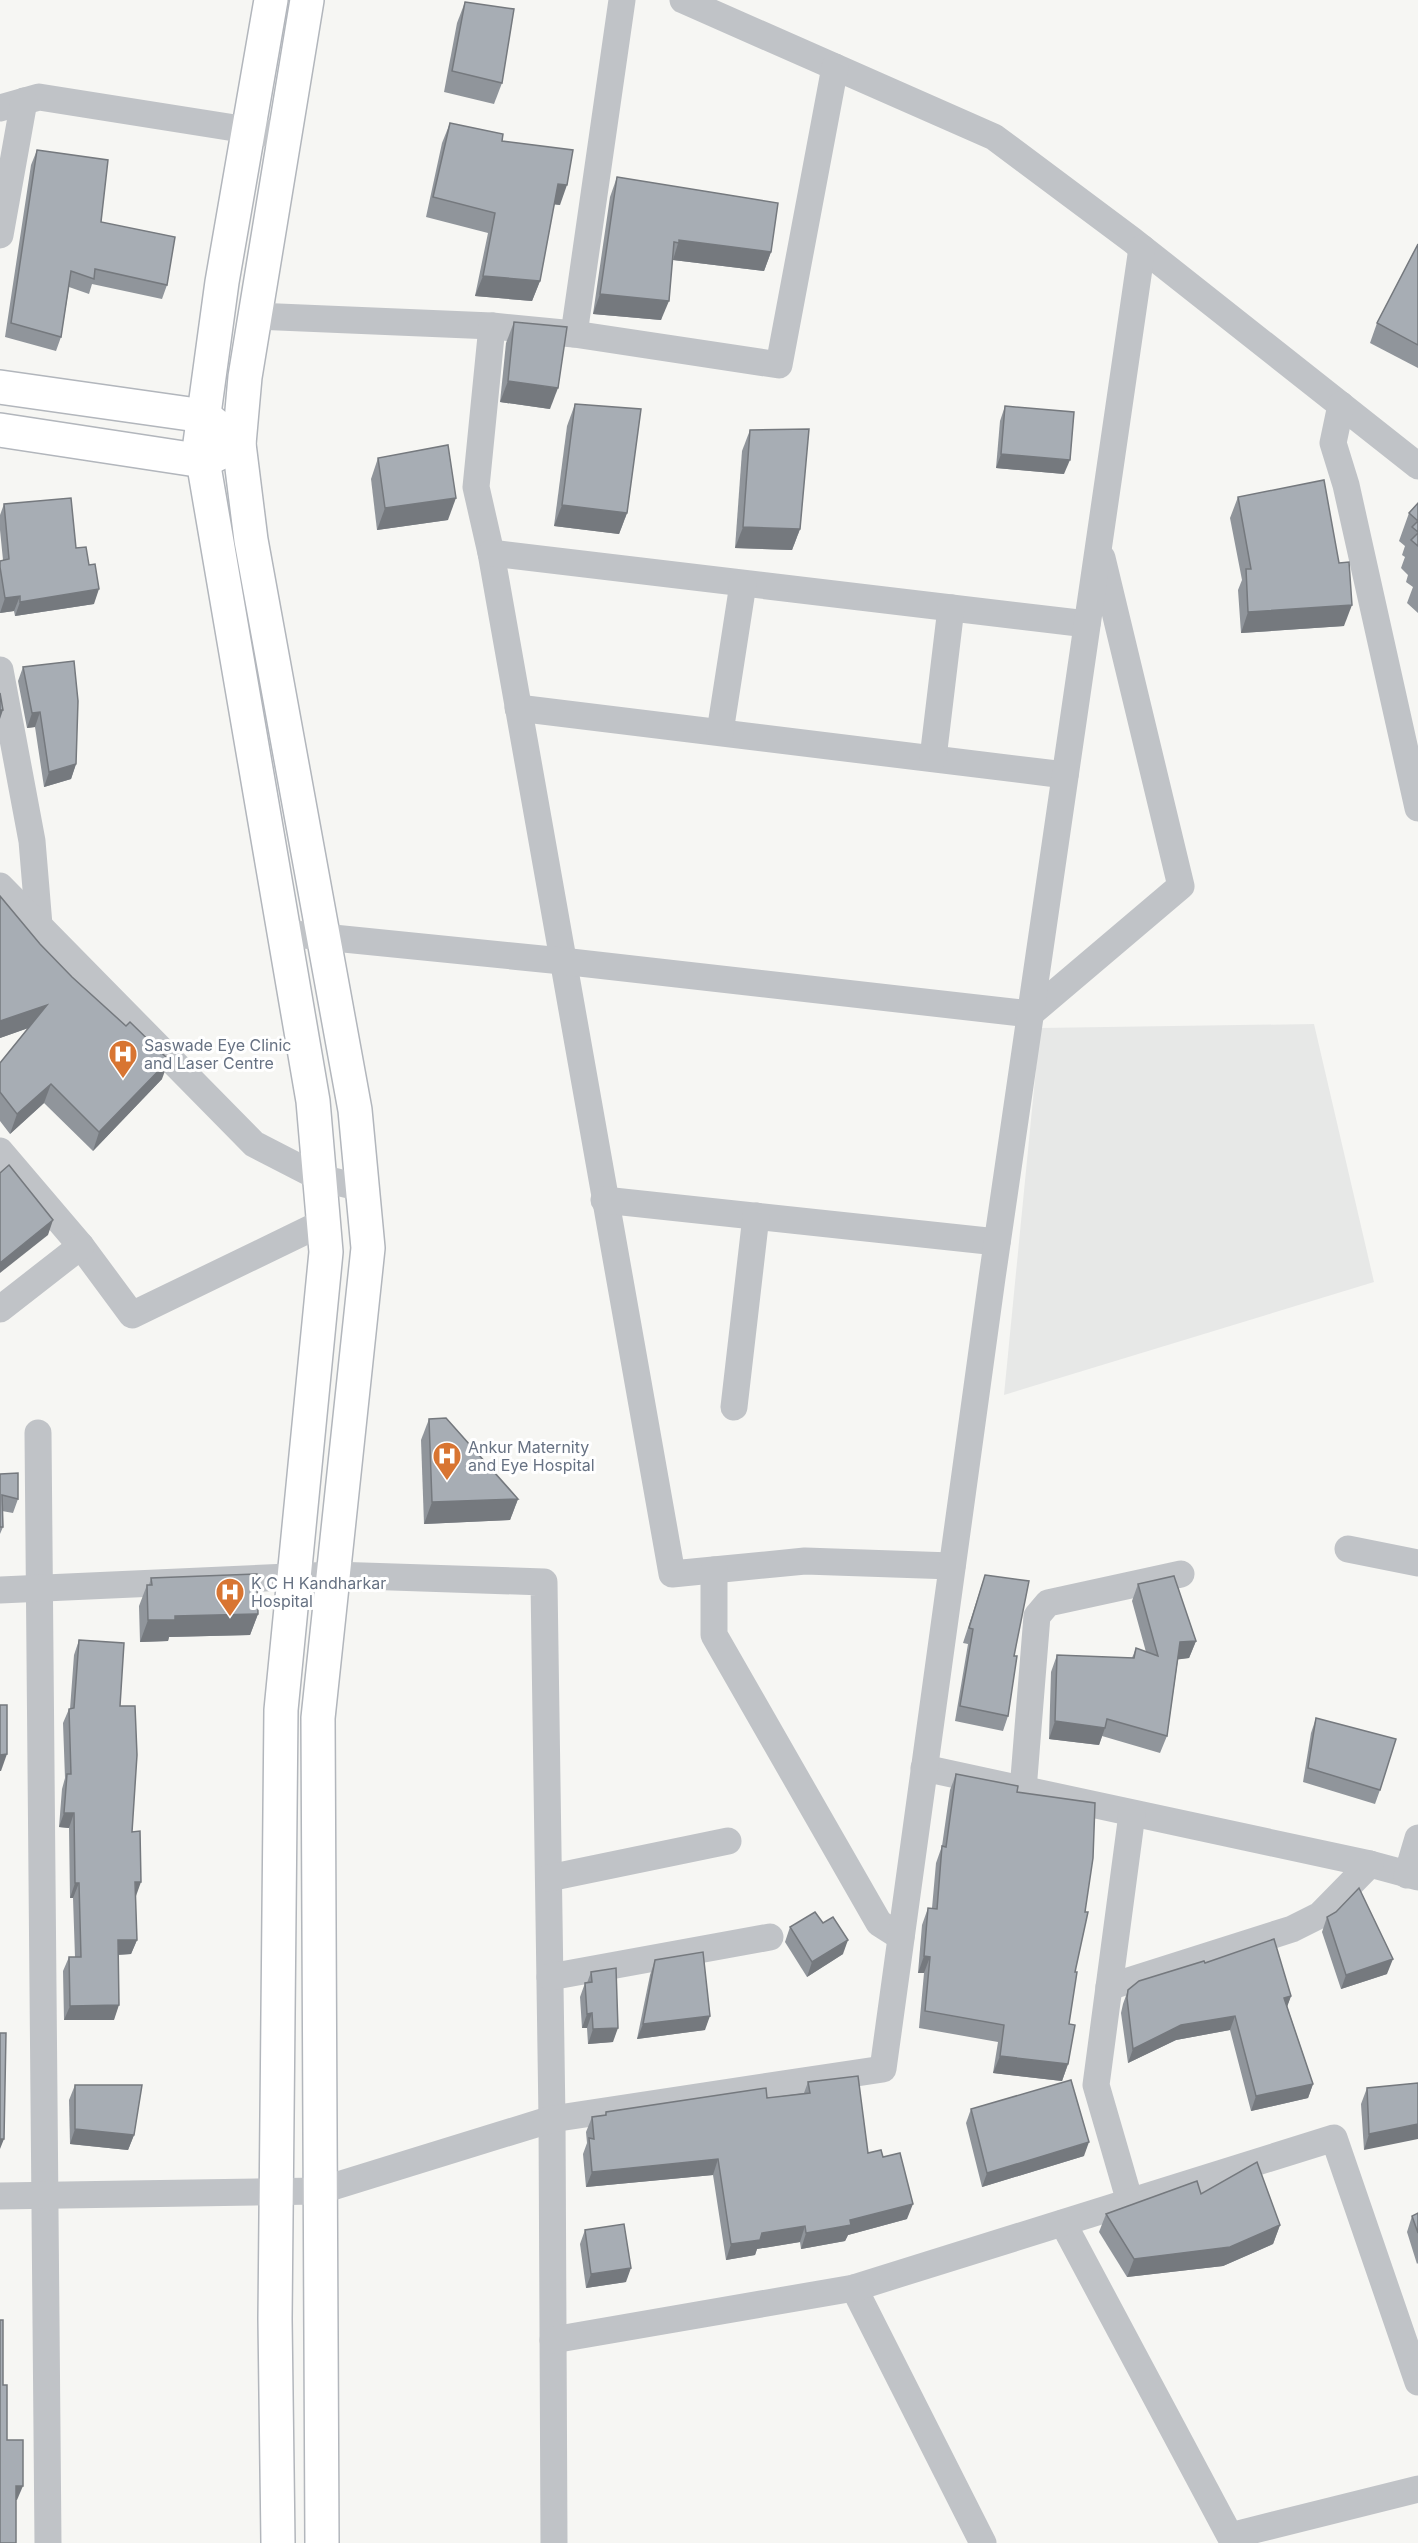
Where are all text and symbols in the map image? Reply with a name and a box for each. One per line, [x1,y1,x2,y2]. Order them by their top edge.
place label: Saswade Eye Clinic and Laser Centre [144,1035,291,1073]
hospital icon: Saswade Eye Clinic and Laser Centre [107,1038,139,1080]
place label: Ankur Maternity and Eye Hospital [468,1437,595,1475]
hospital icon: Ankur Maternity and Eye Hospital [431,1440,463,1482]
place label: K C H Kandharkar Hospital [251,1573,386,1611]
hospital icon: K C H Kandharkar Hospital [214,1576,246,1618]

